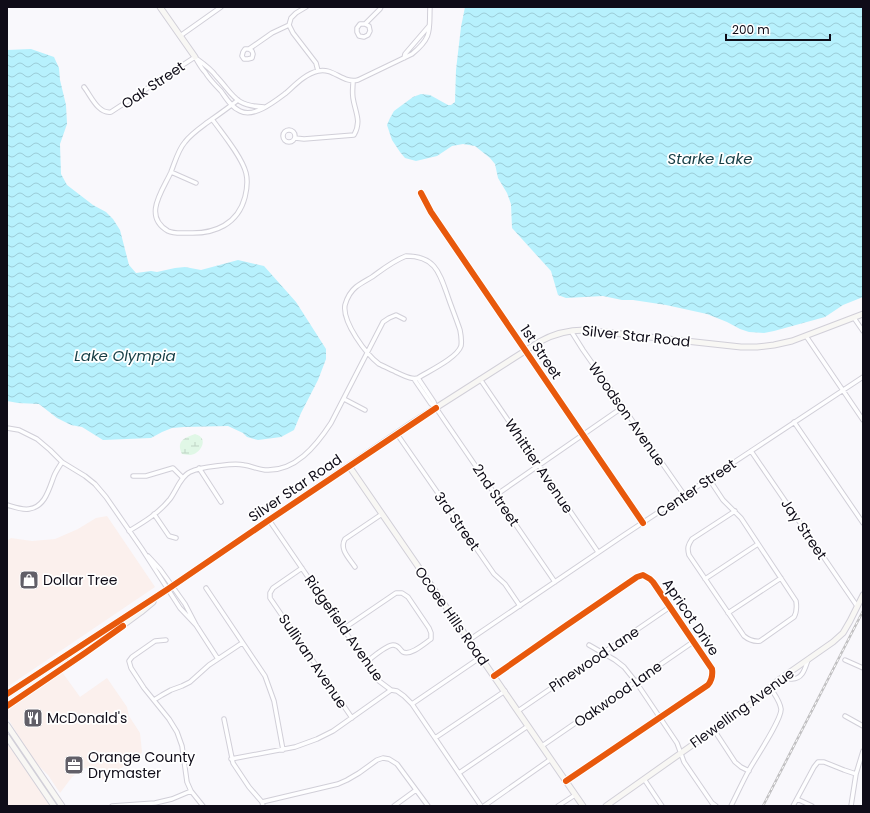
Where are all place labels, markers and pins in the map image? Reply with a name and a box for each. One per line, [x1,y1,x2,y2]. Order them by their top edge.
shop icon: Dollar Tree [18,569,40,591]
place label: Dollar Tree [43,570,118,590]
restaurant icon: McDonald's [22,707,44,729]
place label: McDonald's [47,708,127,728]
place label: Orange County Drymaster [88,747,195,783]
office icon: Orange County Drymaster [63,754,85,776]

